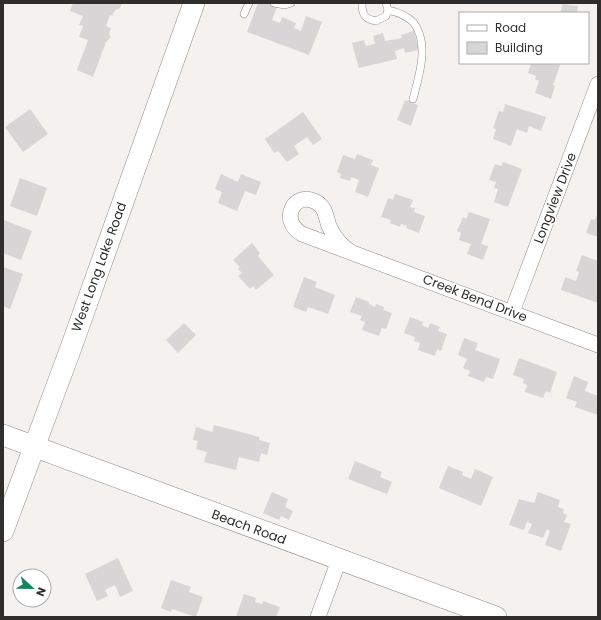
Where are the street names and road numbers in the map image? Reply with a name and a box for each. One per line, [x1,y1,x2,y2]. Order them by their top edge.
street label: Longview Drive [529,150,581,246]
street label: West Long Lake Road [67,200,131,334]
street label: Creek Bend Drive [420,269,530,327]
street label: Beach Road [209,505,289,549]

